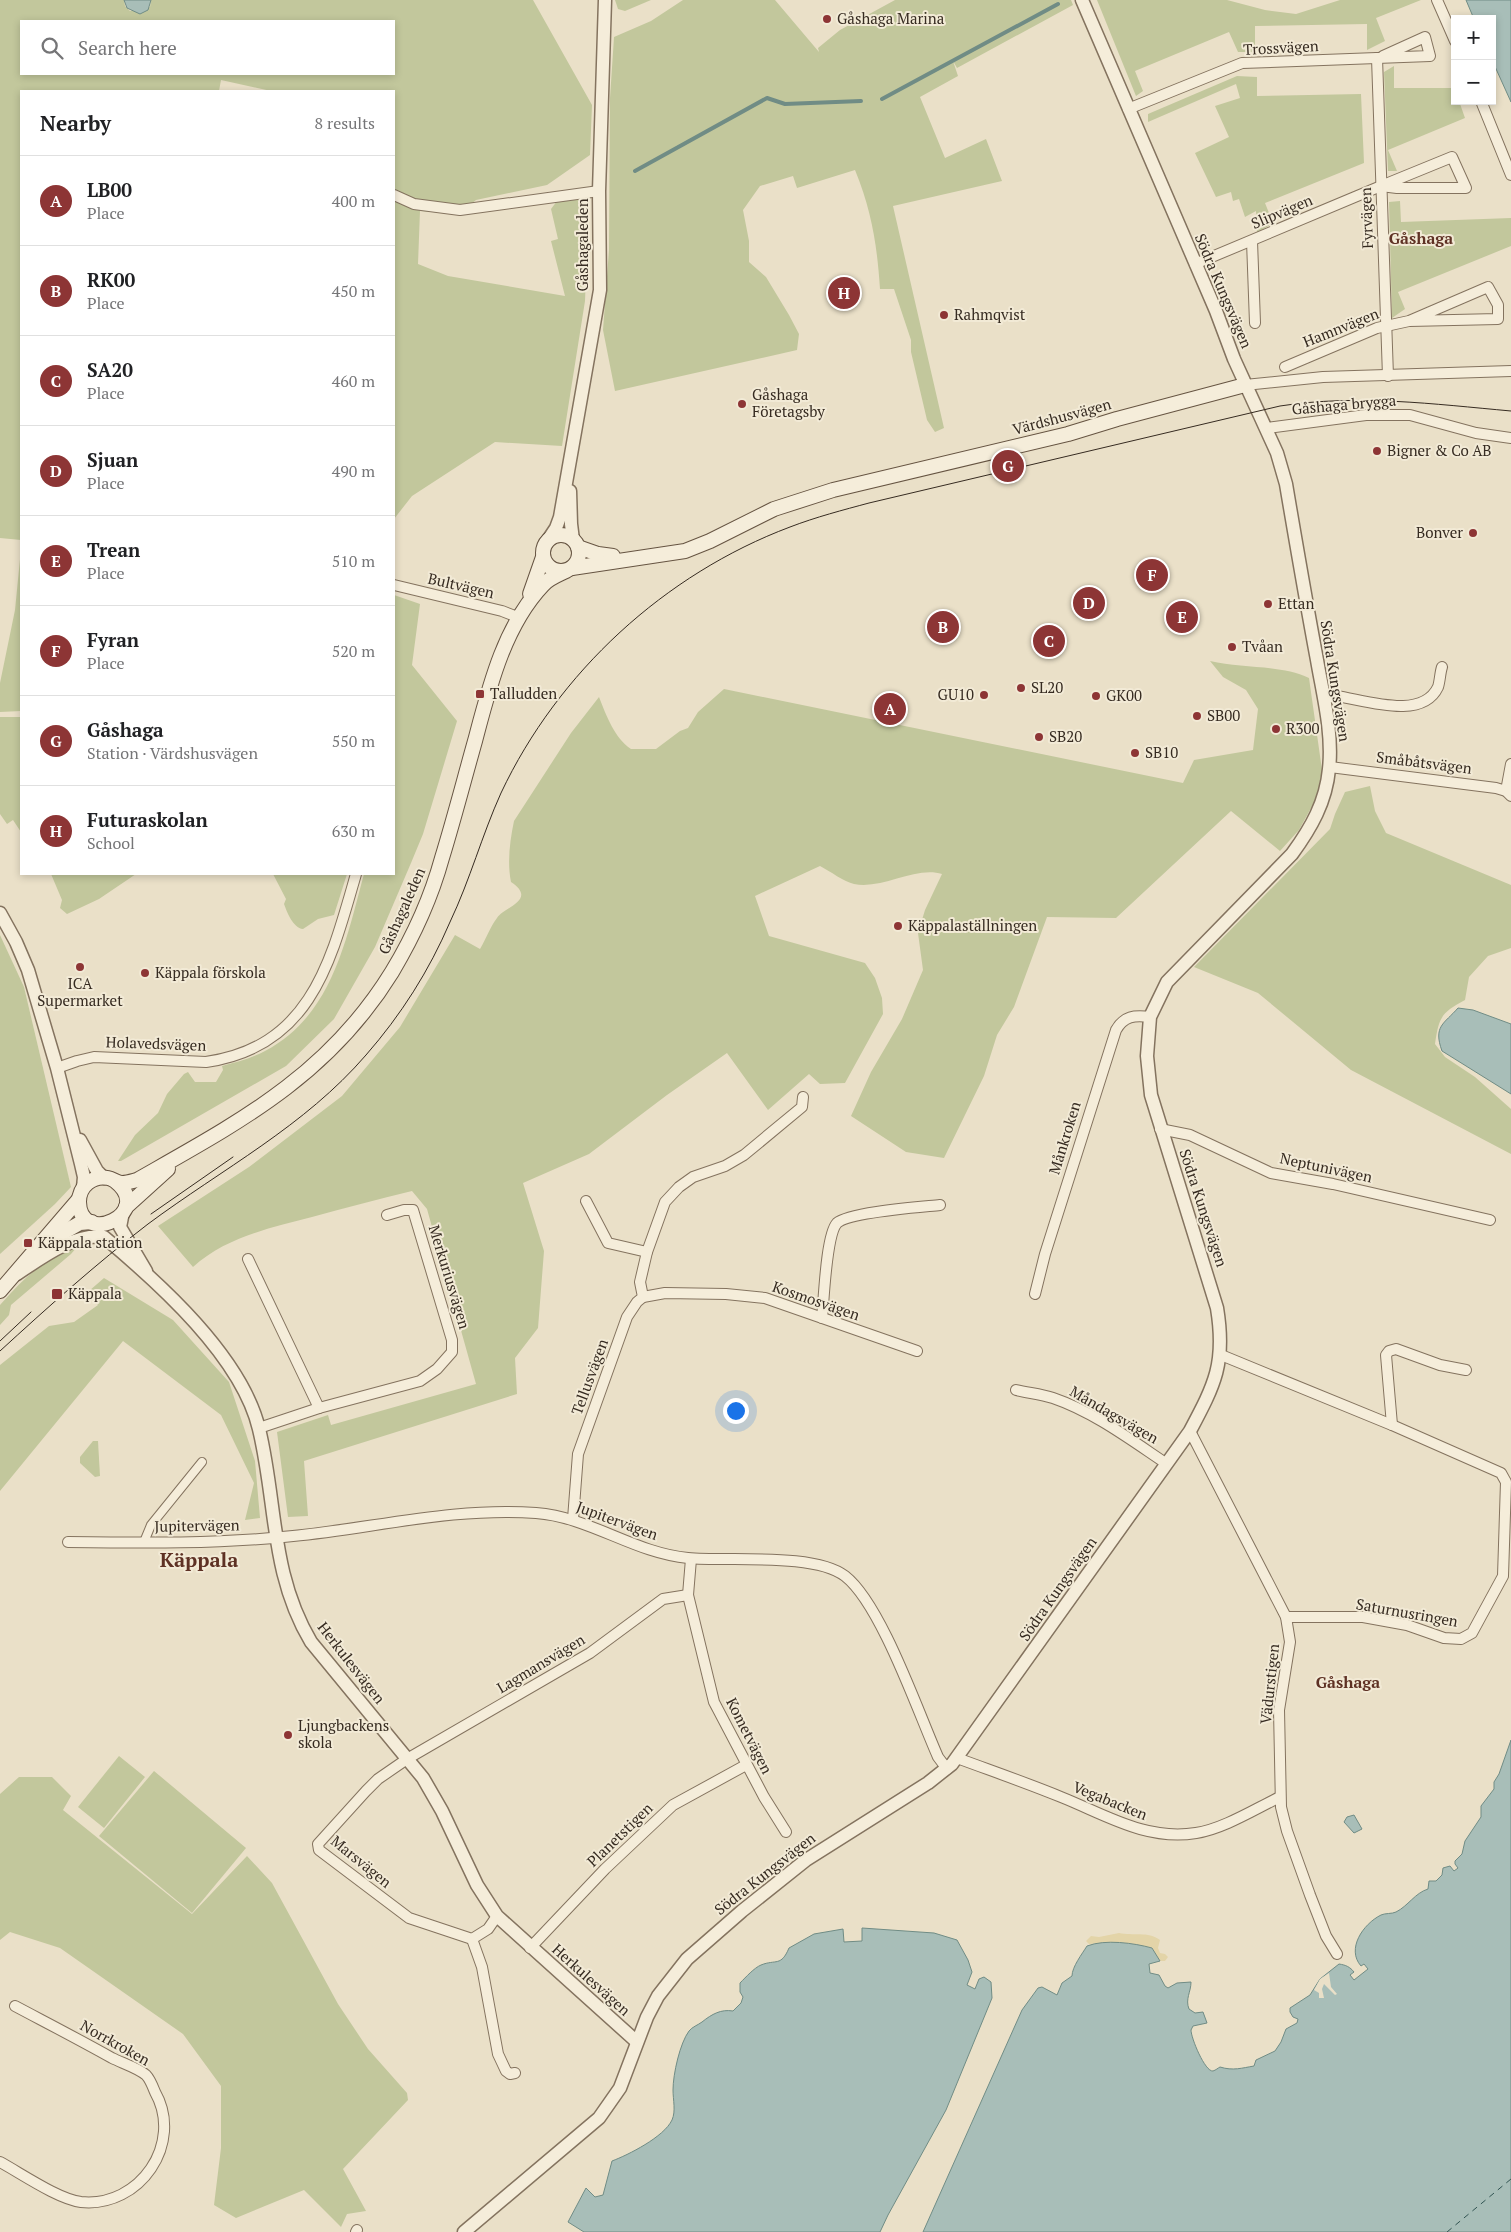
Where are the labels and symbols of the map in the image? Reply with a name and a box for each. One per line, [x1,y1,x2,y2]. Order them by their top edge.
place label: Gåshaga Marina [837,8,945,28]
marker: Gåshaga Marina [821,13,833,25]
street label: Trossvägen [1243,35,1319,59]
street label: Fyrvägen [1355,187,1377,249]
street label: Slipvägen [1248,189,1315,233]
street label: Gåshagaleden [572,198,592,292]
district label: Gåshaga [1389,227,1453,249]
street label: Södra Kungsvägen [1191,230,1257,351]
pin: H [828,274,860,312]
street label: Hamnvägen [1300,303,1381,351]
place label: Rahmqvist [954,304,1026,324]
marker: Rahmqvist [938,309,950,321]
place label: Gåshaga Företagsby [752,384,825,421]
street label: Gåshaga brygga [1291,389,1397,419]
street label: Värdshusvägen [1010,393,1113,439]
marker: Gåshaga Företagsby [736,398,748,410]
place label: Bigner & Co AB [1387,440,1492,460]
marker: Bigner & Co AB [1371,445,1383,457]
pin: G [992,447,1024,485]
place label: Bonver [1416,522,1463,542]
marker: Bonver [1467,527,1479,539]
pin: F [1136,556,1168,594]
street label: Bultvägen [426,568,496,602]
pin: D [1073,584,1105,622]
place label: Ettan [1278,593,1314,613]
pin: E [1166,598,1198,636]
marker: Ettan [1262,598,1274,610]
pin: B [927,608,959,646]
street label: Södra Kungsvägen [1317,619,1355,743]
pin: C [1033,622,1065,660]
place label: Tvåan [1242,636,1283,656]
marker: Tvåan [1226,641,1238,653]
place label: SL20 [1031,677,1063,697]
marker: SL20 [1015,682,1027,694]
place label: Talludden [490,683,557,703]
place label: GU10 [938,684,974,704]
place label: GK00 [1106,685,1142,705]
marker: Talludden [474,688,486,700]
marker: GU10 [978,689,990,701]
pin: A [874,690,906,728]
marker: GK00 [1090,690,1102,702]
place label: SB00 [1207,705,1240,725]
marker: SB00 [1191,710,1203,722]
place label: R300 [1286,718,1320,738]
marker: R300 [1270,723,1282,735]
place label: SB20 [1049,726,1082,746]
marker: SB20 [1033,731,1045,743]
place label: SB10 [1145,742,1178,762]
street label: Småbåtsvägen [1375,746,1473,778]
marker: SB10 [1129,747,1141,759]
street label: Gåshagaleden [373,864,429,957]
place label: Käppalaställningen [908,915,1037,935]
marker: Käppalaställningen [892,920,904,932]
marker: ICA Supermarket [74,961,86,973]
place label: Käppala förskola [155,962,266,982]
marker: Käppala förskola [139,967,151,979]
place label: ICA Supermarket [37,973,123,1010]
street label: Holavedsvägen [105,1031,207,1055]
street label: Månkroken [1043,1099,1085,1177]
street label: Södra Kungsvägen [1175,1146,1232,1269]
street label: Neptunivägen [1278,1147,1374,1187]
street label: Merkuriusvägen [425,1222,475,1331]
place label: Käppala station [38,1232,143,1252]
marker: Käppala station [22,1237,34,1249]
street label: Kosmosvägen [770,1276,863,1324]
place label: Käppala [68,1283,122,1303]
marker: Käppala [50,1287,64,1301]
street label: Tellusvägen [566,1336,612,1417]
street label: Måndagsvägen [1066,1381,1163,1448]
your location [723,1398,749,1424]
street label: Jupitervägen [574,1496,661,1544]
street label: Jupitervägen [154,1514,240,1536]
street label: Södra Kungsvägen [1014,1532,1101,1644]
district label: Käppala [160,1546,238,1573]
street label: Saturnusringen [1355,1593,1460,1631]
street label: Herkulesvägen [314,1617,390,1707]
street label: Lagmansvägen [493,1629,588,1697]
street label: Vädurstigen [1255,1643,1283,1725]
district label: Gåshaga [1316,1671,1380,1693]
street label: Kometvägen [722,1694,778,1777]
place label: Ljungbackens skola [298,1715,389,1752]
marker: Ljungbackens skola [282,1729,294,1741]
street label: Vegabacken [1070,1776,1151,1824]
street label: Planetstigen [582,1798,657,1871]
street label: Södra Kungsvägen [710,1827,819,1919]
street label: Marsvägen [327,1831,396,1892]
street label: Herkulesvägen [548,1939,635,2020]
street label: Norrkroken [77,2015,154,2069]

